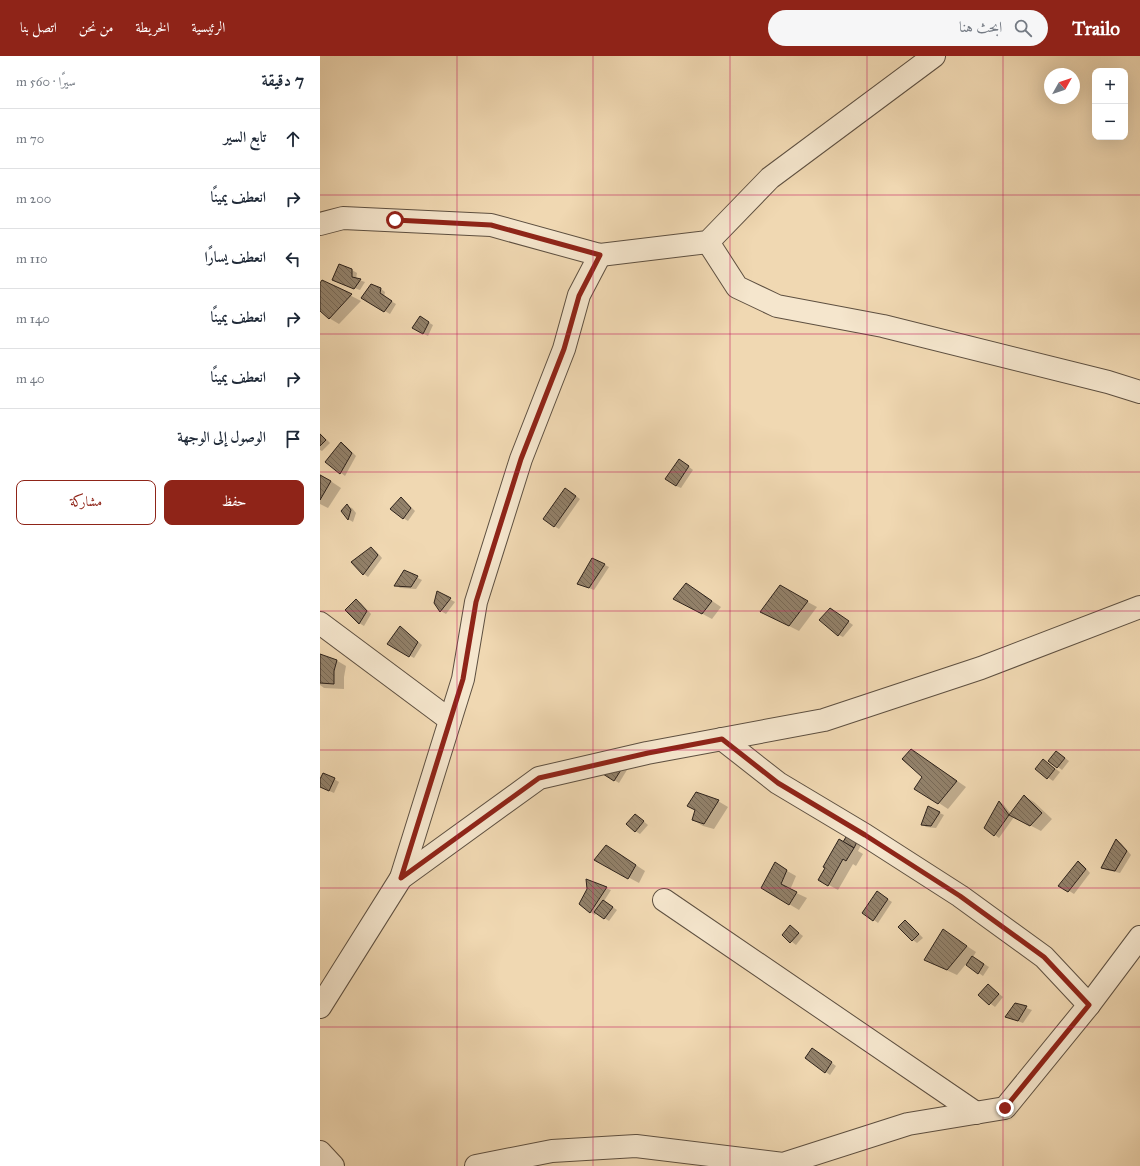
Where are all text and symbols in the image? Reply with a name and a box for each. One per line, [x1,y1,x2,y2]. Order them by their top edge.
search box [768,10,1048,46]
icon: search [1012,17,1034,39]
text: Trailo [1072,17,1120,40]
text: ابحث هنا [959,18,1002,36]
text: اتصل بنا [20,19,57,36]
text: من نحن [79,19,114,36]
text: الخريطة [136,19,170,36]
text: الرئيسية [192,19,225,36]
north arrow [1044,68,1080,104]
map controls [1092,68,1128,140]
button: + [1092,68,1128,104]
text: 7 دقيقة [262,70,304,91]
text: سيرًا · 560 m [16,74,76,90]
button: − [1092,104,1128,140]
text: تابع السير [224,128,266,146]
icon: ahead [282,128,304,150]
text: 70 m [16,131,44,147]
text: انعطف يمينًا [211,188,266,206]
icon: right [282,188,304,210]
text: 200 m [16,191,51,207]
route start [386,211,404,229]
text: انعطف يسارًا [204,248,266,266]
icon: left [282,248,304,270]
text: 110 m [16,251,48,267]
text: انعطف يمينًا [211,308,266,326]
icon: right [282,308,304,330]
text: 140 m [16,311,50,327]
text: انعطف يمينًا [211,368,266,386]
icon: right [282,368,304,390]
text: 40 m [16,371,45,387]
text: الوصول إلى الوجهة [177,428,266,446]
icon: arrive [282,428,304,450]
button: مشاركة [16,480,156,525]
button: حفظ [164,480,304,525]
route end [996,1099,1014,1117]

